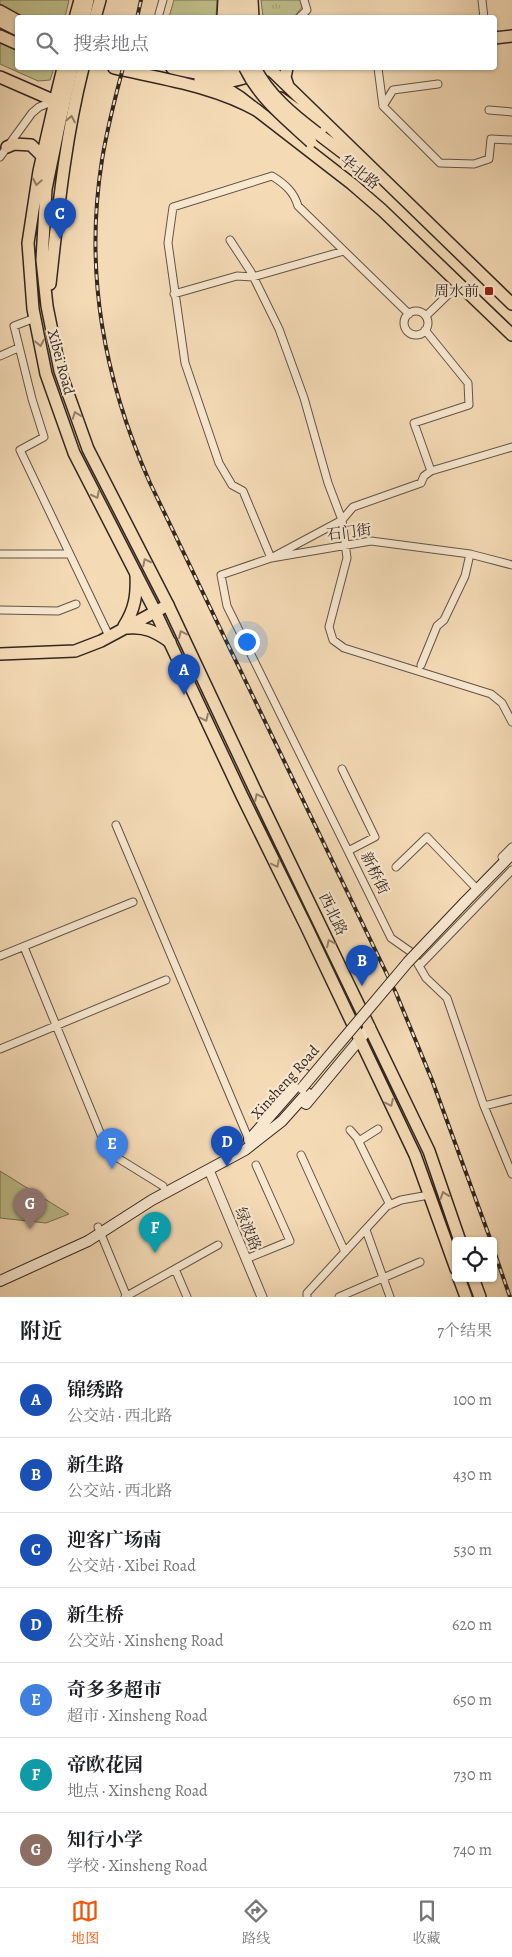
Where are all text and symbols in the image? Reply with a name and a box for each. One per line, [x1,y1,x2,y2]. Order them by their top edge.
search box [15,15,497,70]
icon: search [33,29,61,57]
text: 搜索地点 [73,31,149,57]
one-way arrow [66,114,76,123]
street label: 华北路 [336,150,384,194]
one-way arrow [32,178,42,187]
pin: C [44,198,76,239]
place label: 周水前 [434,281,479,301]
marker: 周水前 [483,285,495,297]
street label: Xibei Road [43,327,80,398]
one-way arrow [34,339,44,348]
one-way arrow [72,412,82,420]
one-way arrow [90,490,100,499]
street label: 石门街 [325,519,373,545]
one-way arrow [142,558,152,567]
your location [234,629,260,655]
one-way arrow [177,630,188,639]
pin: A [168,654,200,695]
one-way arrow [199,713,209,722]
one-way arrow [254,793,264,802]
street label: 新桥街 [356,848,394,898]
one-way arrow [269,859,279,868]
street label: 西北路 [314,889,352,939]
one-way arrow [325,939,336,948]
pin: B [346,945,378,986]
street label: Xinsheng Road [246,1040,324,1123]
one-way arrow [384,1098,394,1107]
pin: D [211,1126,243,1167]
pin: E [96,1128,128,1169]
pin: G [14,1188,46,1229]
one-way arrow [440,1191,450,1199]
street label: 绿波路 [230,1204,266,1254]
pin: F [139,1212,171,1253]
map controls [452,1237,497,1282]
button: locate [452,1237,497,1282]
text: 附近 [20,1317,62,1345]
text: 7个结果 [437,1320,492,1342]
text: 锦绣路 [67,1377,124,1403]
text: A [31,1389,41,1411]
text: 100 m [453,1389,492,1411]
text: 公交站 · 西北路 [67,1405,173,1427]
text: 新生路 [67,1452,124,1478]
text: B [31,1464,41,1486]
text: 430 m [453,1464,492,1486]
text: 公交站 · 西北路 [67,1480,173,1502]
text: 迎客广场南 [67,1527,162,1553]
text: C [31,1539,41,1561]
text: 530 m [453,1539,492,1561]
text: 公交站 · Xibei Road [67,1555,196,1577]
text: 新生桥 [67,1602,124,1628]
text: D [30,1614,42,1636]
text: 620 m [452,1614,492,1636]
text: 公交站 · Xinsheng Road [67,1630,224,1652]
text: 奇多多超市 [67,1677,162,1703]
text: E [31,1689,41,1711]
text: 650 m [453,1689,492,1711]
text: 超市 · Xinsheng Road [67,1705,208,1727]
text: 帝欧花园 [67,1752,143,1778]
text: F [32,1764,40,1786]
text: 730 m [454,1764,492,1786]
text: 地点 · Xinsheng Road [67,1780,208,1802]
text: 知行小学 [67,1827,143,1853]
text: G [31,1839,41,1861]
text: 740 m [453,1839,492,1861]
text: 学校 · Xinsheng Road [67,1855,208,1877]
tab: 地图 [71,1897,99,1948]
tab: 路线 [242,1897,270,1948]
tab: 收藏 [413,1897,441,1948]

